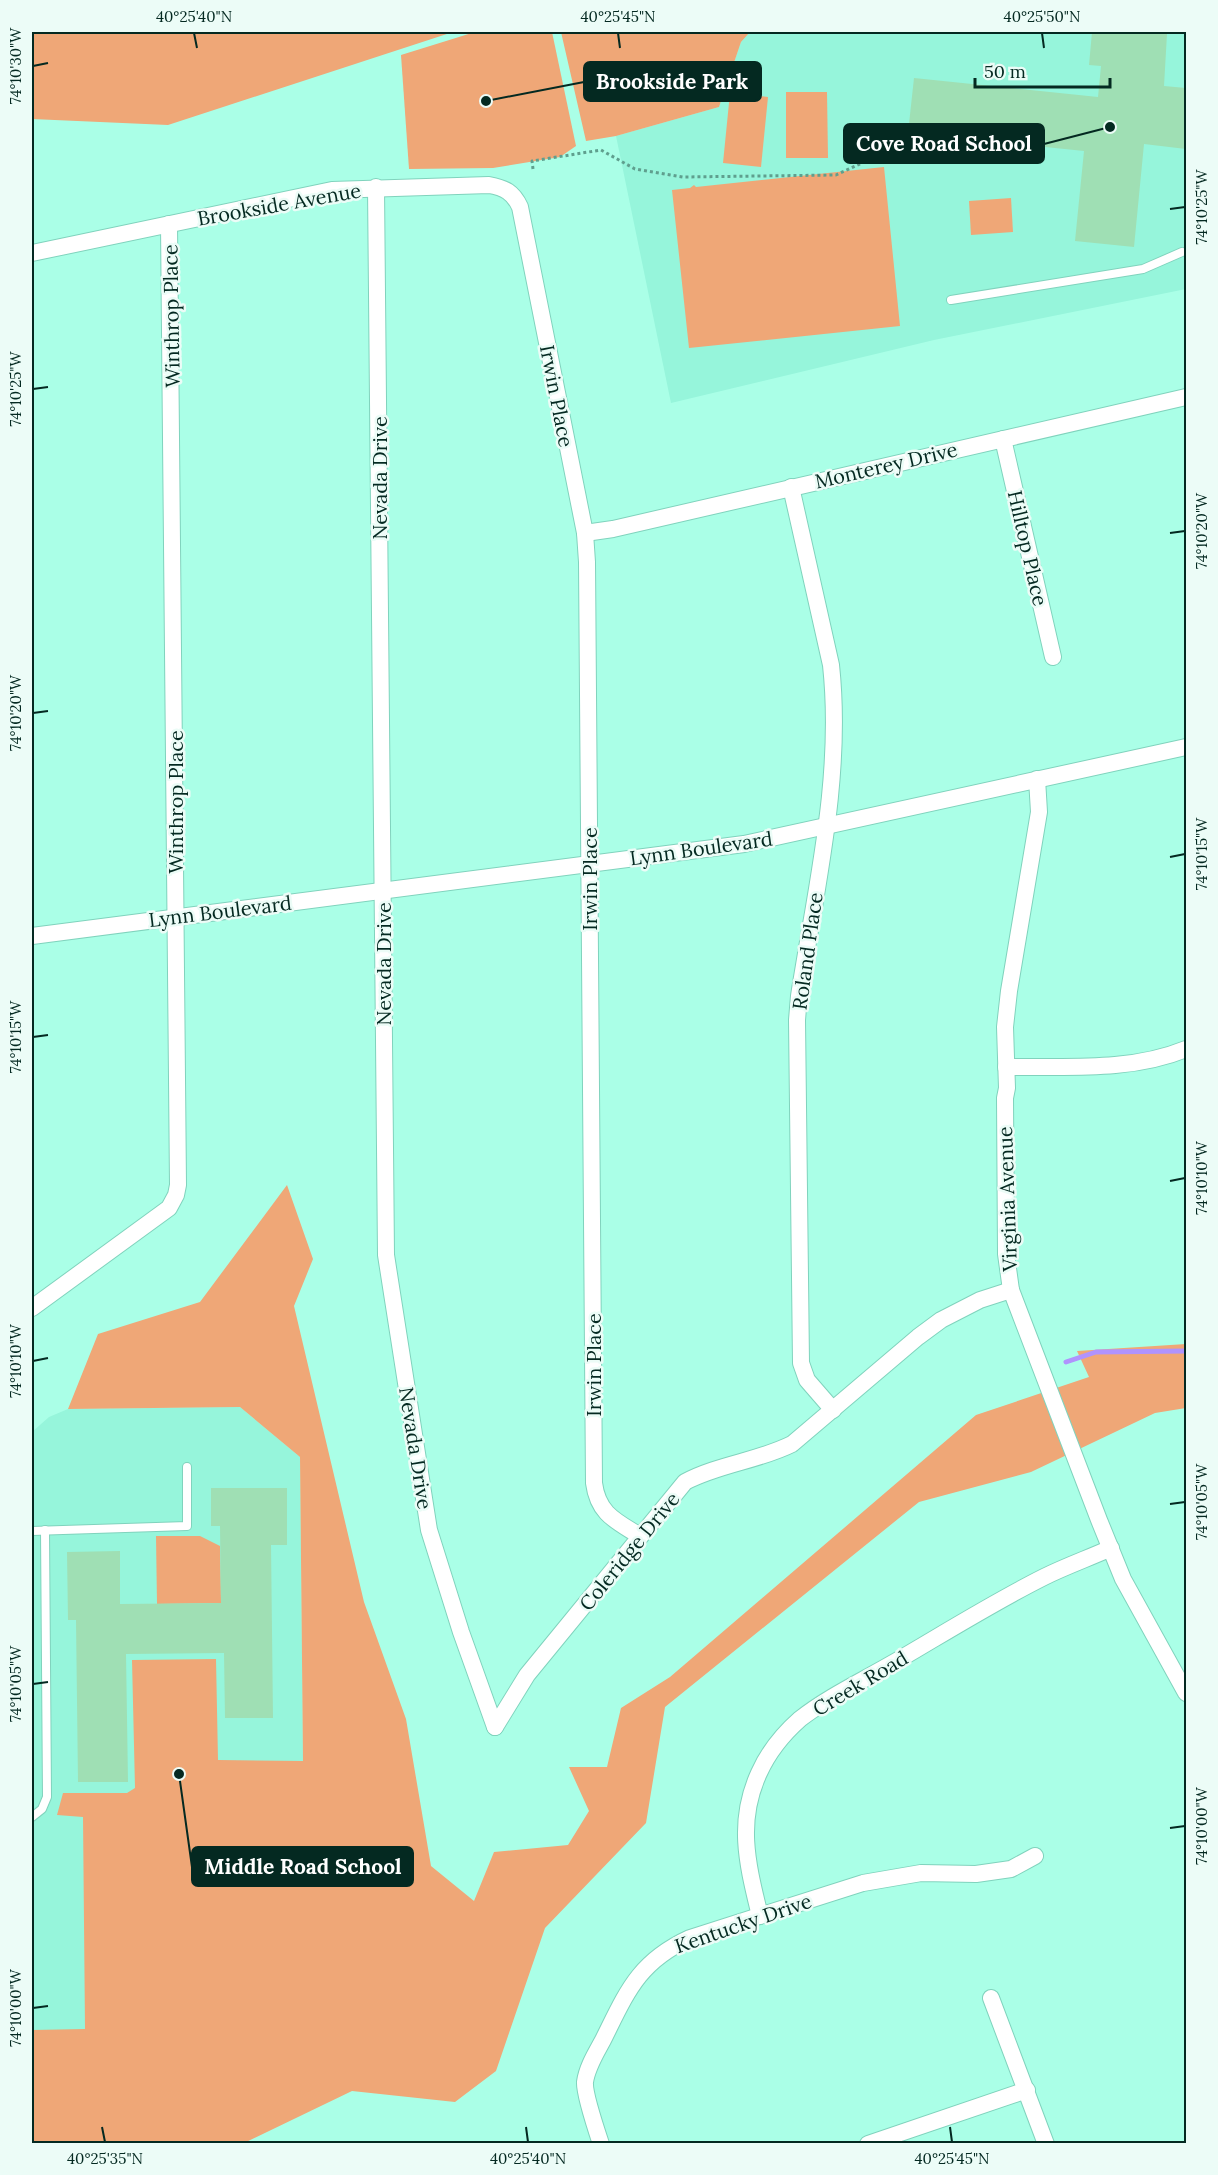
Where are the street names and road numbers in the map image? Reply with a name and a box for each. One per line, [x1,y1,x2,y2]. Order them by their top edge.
street label: Brookside Avenue [195,177,363,231]
street label: Winthrop Place [157,244,185,388]
street label: Irwin Place [535,343,579,449]
street label: Nevada Drive [367,416,392,540]
street label: Monterey Drive [812,436,960,494]
street label: Hilltop Place [1003,488,1053,608]
street label: Winthrop Place [163,730,188,874]
street label: Lynn Boulevard [628,826,774,870]
street label: Irwin Place [577,827,602,931]
street label: Lynn Boulevard [147,890,293,932]
street label: Roland Place [786,890,828,1011]
street label: Nevada Drive [371,902,396,1026]
street label: Virginia Avenue [992,1126,1022,1273]
street label: Irwin Place [581,1313,606,1417]
street label: Nevada Drive [394,1385,438,1511]
street label: Coleridge Drive [574,1487,685,1615]
street label: Creek Road [808,1645,912,1721]
street label: Kentucky Drive [671,1888,815,1958]

